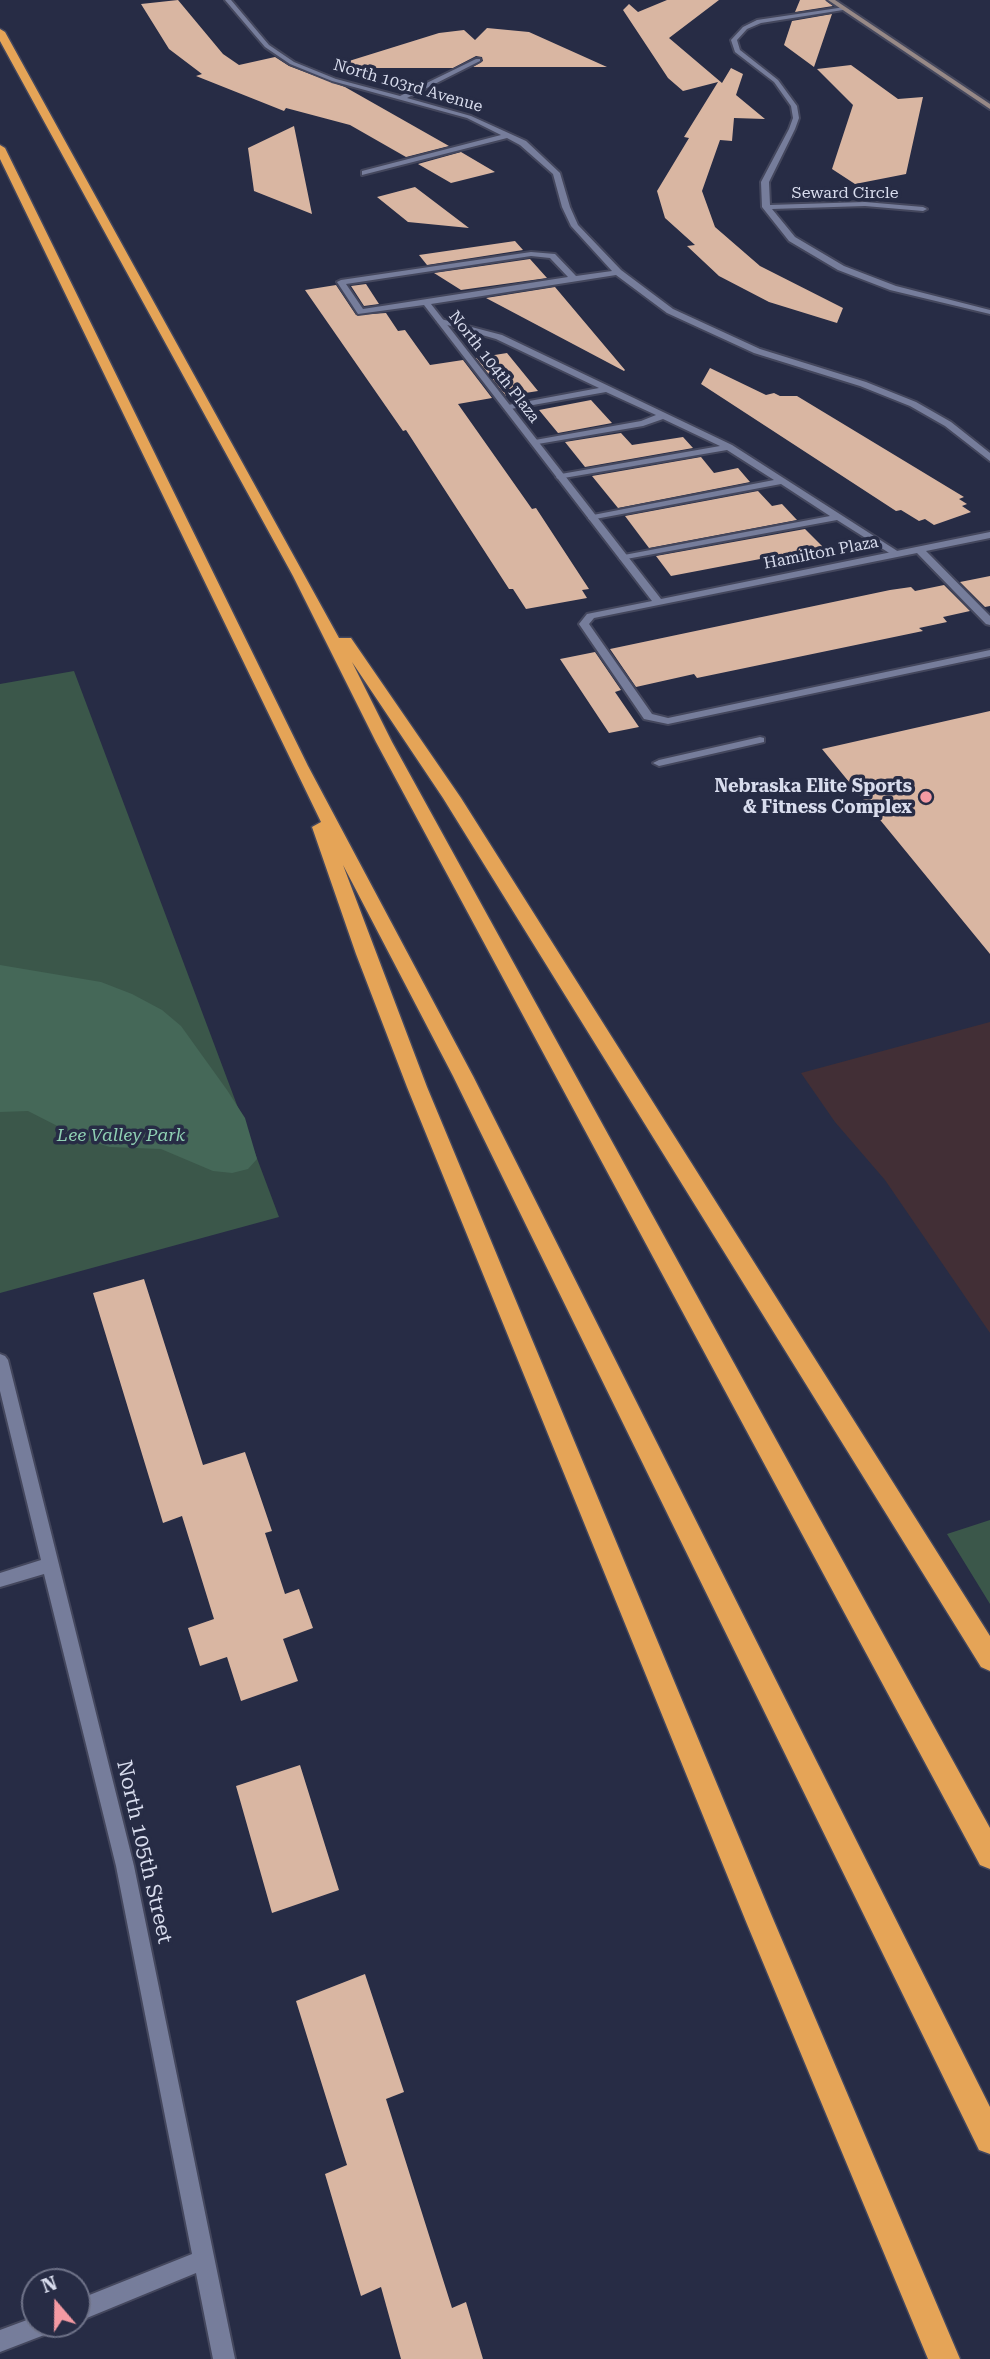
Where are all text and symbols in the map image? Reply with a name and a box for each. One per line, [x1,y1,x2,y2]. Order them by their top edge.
street label: North 103rd Avenue [331,55,485,117]
street label: Seward Circle [791,183,899,203]
street label: North 104th Plaza [444,307,544,427]
street label: Hamilton Plaza [762,532,880,574]
place label: Nebraska Elite Sports & Fitness Complex [714,776,912,818]
marker: Nebraska Elite Sports & Fitness Complex [918,789,934,805]
park label: Lee Valley Park [57,1125,185,1147]
street label: North 105th Street [111,1758,177,1946]
north arrow [21,2268,91,2338]
text: N [39,2271,60,2298]

